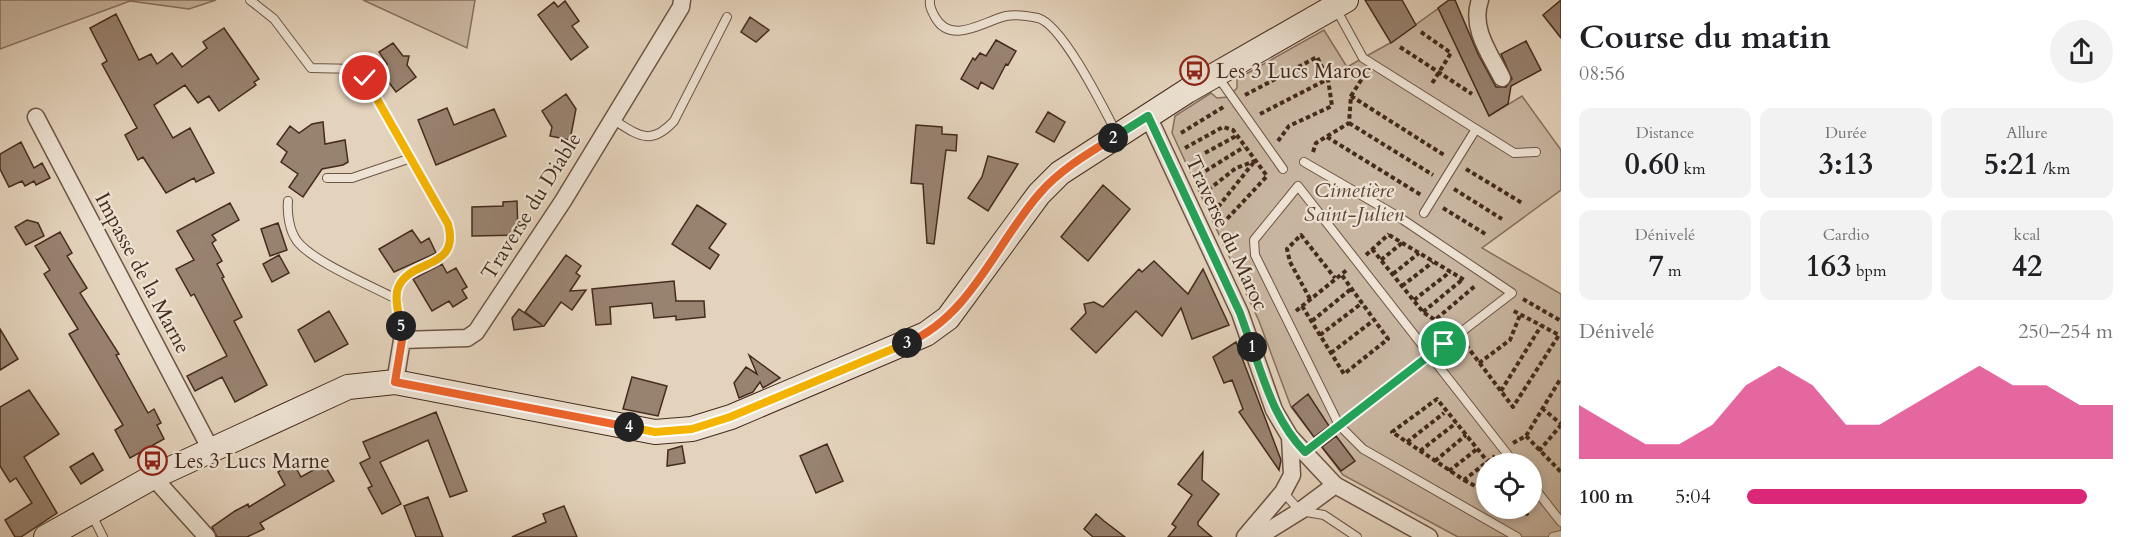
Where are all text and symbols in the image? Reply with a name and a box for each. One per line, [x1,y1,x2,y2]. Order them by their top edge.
text: Course du matin [1579,15,1831,60]
button: share [2050,20,2113,83]
pin [339,52,390,103]
bus stop icon: Les 3 Lucs Maroc [1179,55,1211,87]
place label: Les 3 Lucs Maroc [1216,57,1371,86]
text: 08:56 [1579,60,1625,87]
icon: check [348,61,381,94]
text: Distance [1636,122,1694,144]
text: Durée [1825,122,1867,144]
text: Allure [2006,122,2048,144]
pin: 2 [1098,123,1128,153]
street label: Traverse du Diable [474,127,588,285]
text: 2 [1109,127,1117,149]
text: 0.60 [1624,144,1679,185]
text: 3:13 [1819,144,1873,185]
text: 5:21 [1984,144,2039,185]
street label: Traverse du Maroc [1178,151,1275,315]
text: km [1679,158,1706,180]
text: /km [2039,158,2070,180]
park label: Cimetière Saint-Julien [1304,176,1405,229]
street label: Impasse de la Marne [88,187,197,359]
text: Dénivelé [1635,224,1695,246]
text: Cardio [1823,224,1869,246]
text: kcal [2014,224,2040,246]
text: 7 [1648,246,1664,287]
text: 163 [1805,246,1852,287]
text: 42 [2012,246,2042,287]
text: m [1664,260,1682,282]
text: bpm [1852,260,1887,282]
pin: 5 [386,311,416,341]
text: 5 [397,315,405,337]
pin [1418,318,1469,369]
text: Dénivelé [1579,318,1655,345]
text: 250–254 m [2018,318,2113,345]
icon: arrive [1427,327,1460,360]
pin: 3 [892,328,922,358]
text: 3 [903,332,911,354]
pin: 1 [1237,332,1267,362]
text: 1 [1248,336,1256,358]
pin: 4 [614,412,644,442]
text: 4 [625,416,633,438]
bus stop icon: Les 3 Lucs Marne [137,445,169,477]
place label: Les 3 Lucs Marne [174,447,330,476]
map controls [1476,453,1542,519]
button: locate [1476,453,1542,519]
text: 100 m [1579,483,1634,510]
text: 5:04 [1675,483,1711,510]

